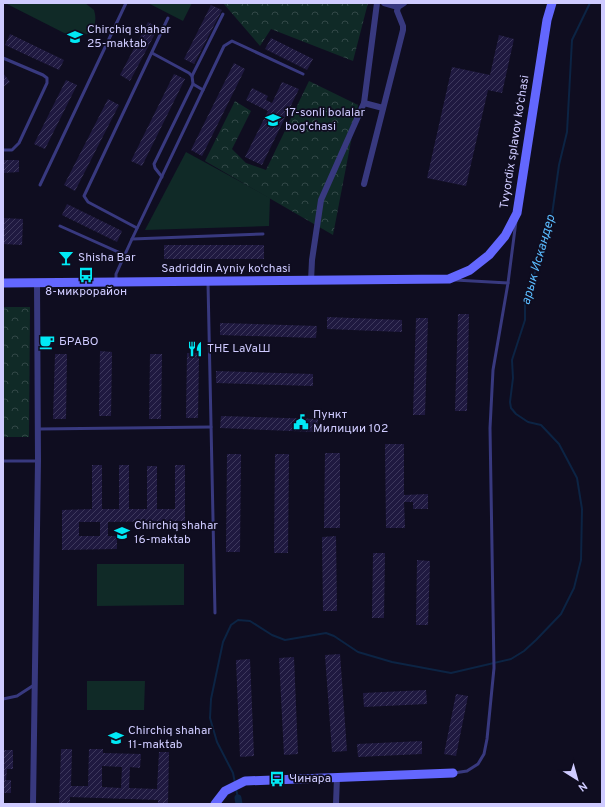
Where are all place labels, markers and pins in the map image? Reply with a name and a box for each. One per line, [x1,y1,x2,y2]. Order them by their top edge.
place label: Chirchiq shahar 25-maktab [87,22,171,52]
school or university icon: Chirchiq shahar 25-maktab [66,28,84,46]
place label: 17-sonli bolalar bog'chasi [285,105,365,135]
school or university icon: 17-sonli bolalar bog'chasi [264,111,282,129]
bar icon: Shisha Bar [57,249,75,267]
place label: Shisha Bar [78,250,136,266]
bus stop icon: 8-микрорайон [77,266,95,284]
place label: 8-микрорайон [45,284,127,300]
cafe icon: БРАВО [38,333,56,351]
place label: БРАВО [59,334,99,350]
restaurant icon: THE LaVaШ [186,340,204,358]
place label: THE LaVaШ [207,341,271,357]
place label: Пункт Милиции 102 [313,407,388,437]
public building icon: Пункт Милиции 102 [292,413,310,431]
place label: Chirchiq shahar 16-maktab [134,518,218,548]
school or university icon: Chirchiq shahar 16-maktab [113,524,131,542]
place label: Chirchiq shahar 11-maktab [128,723,212,753]
school or university icon: Chirchiq shahar 11-maktab [107,729,125,747]
bus stop icon: Чинара [268,770,286,788]
place label: Чинара [289,771,331,787]

